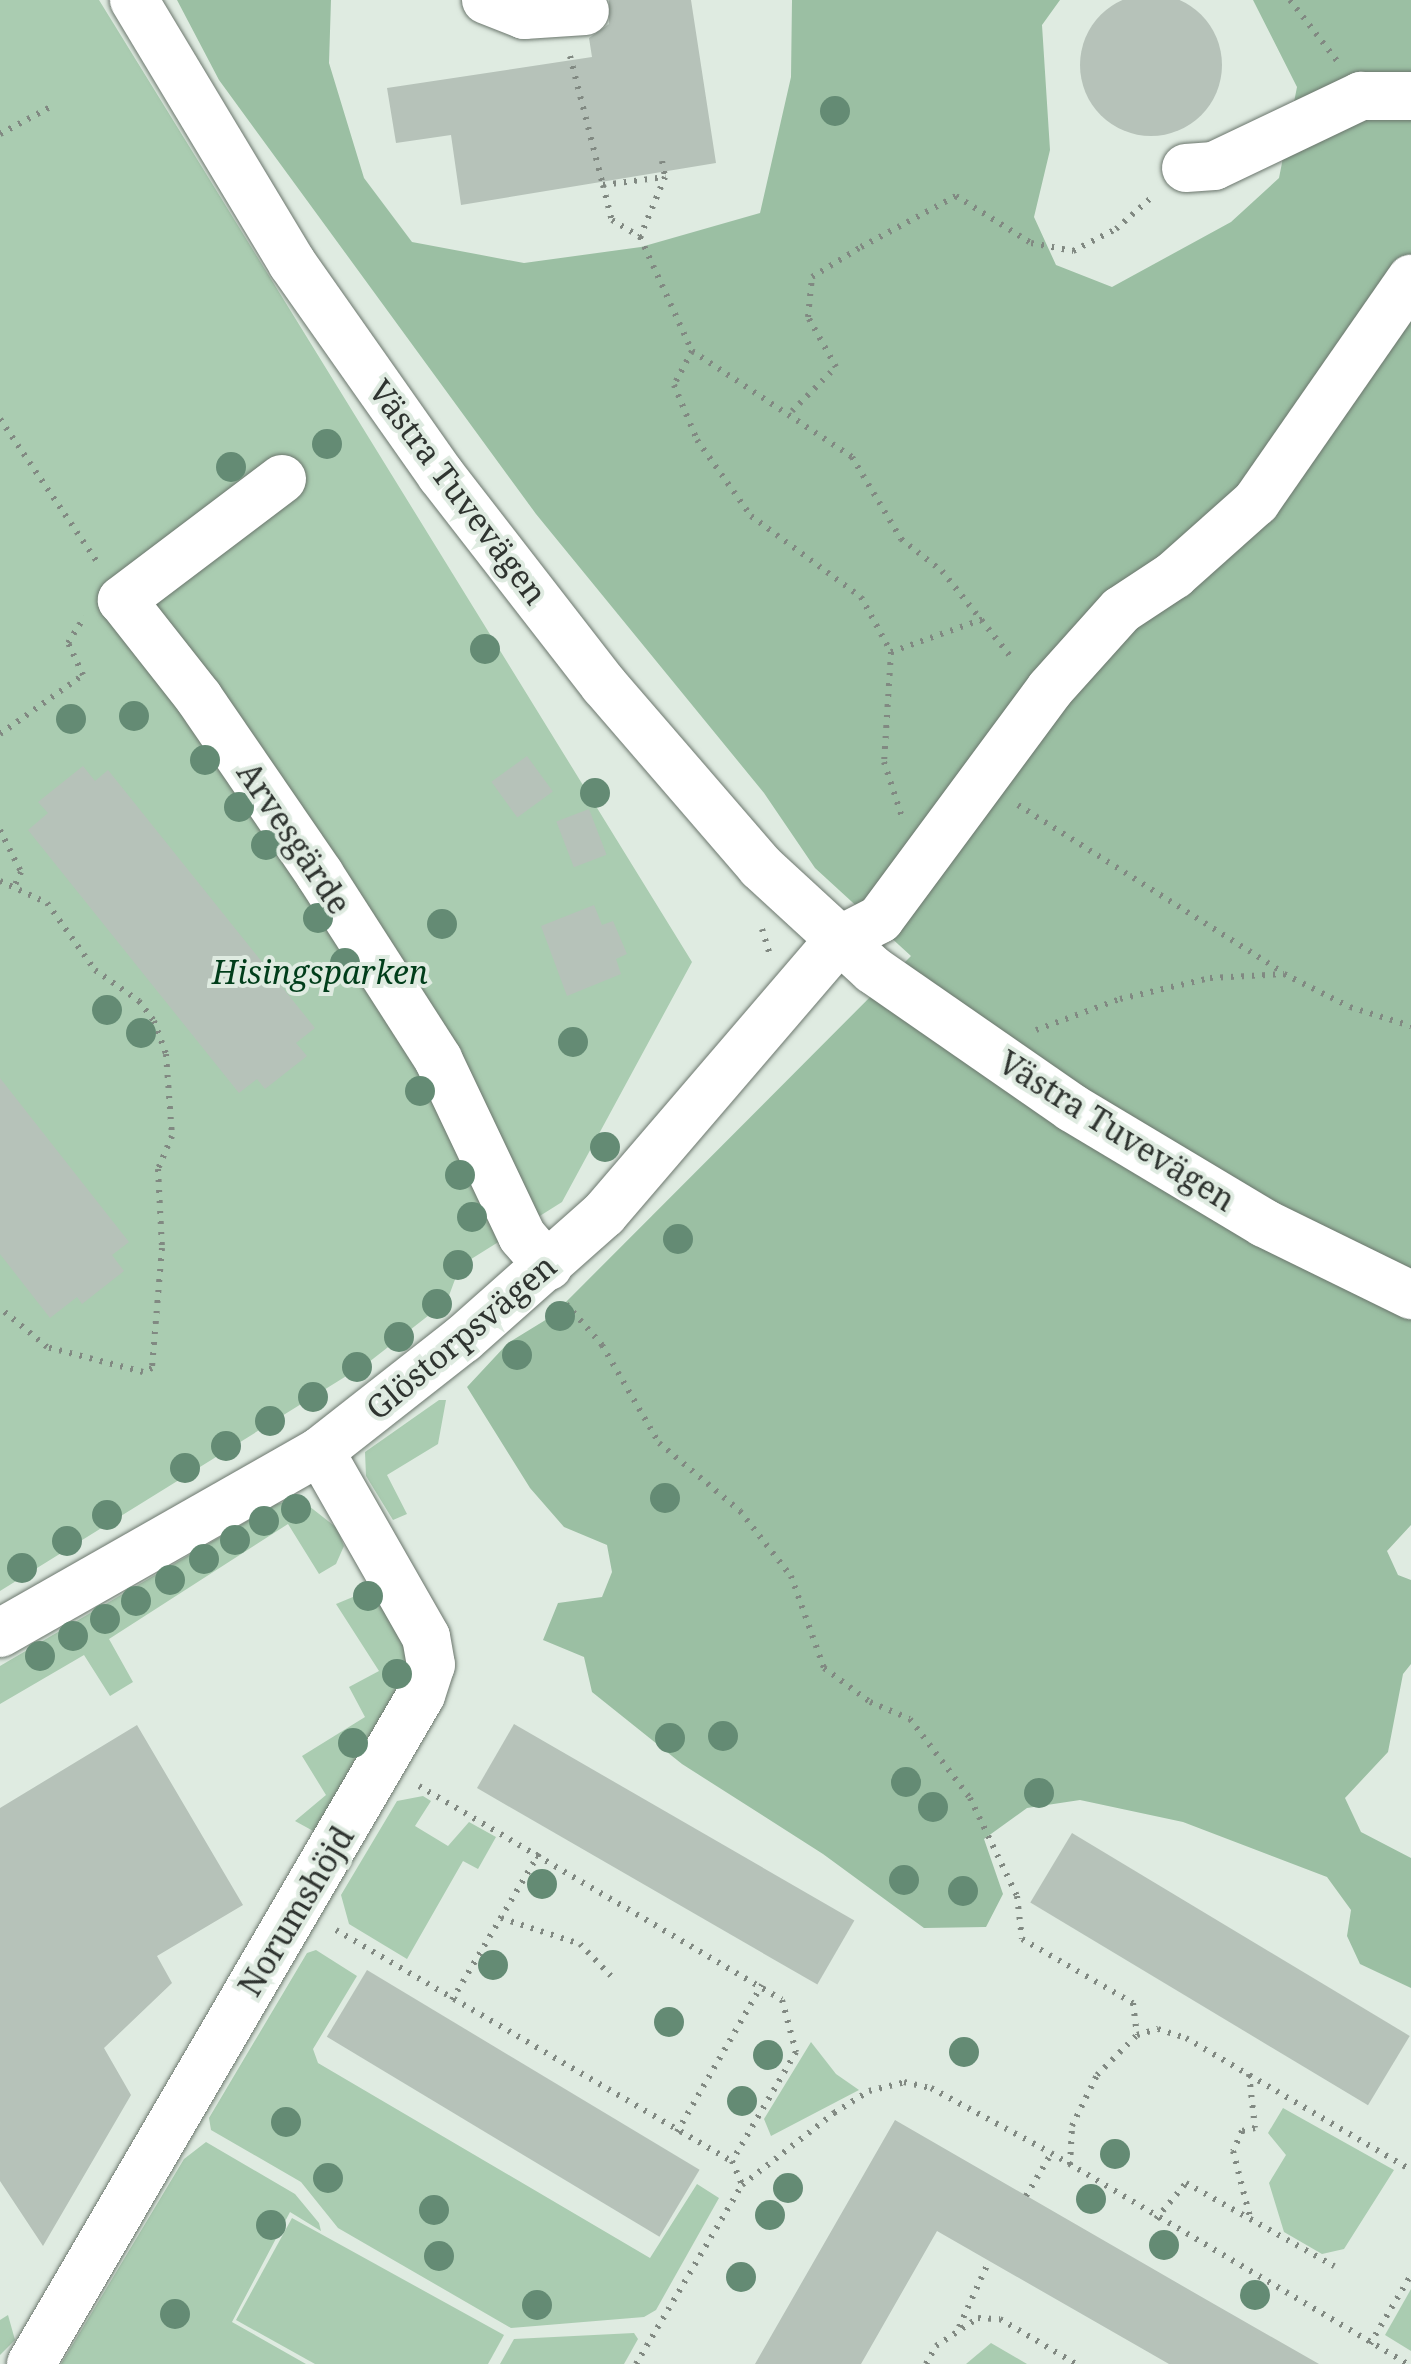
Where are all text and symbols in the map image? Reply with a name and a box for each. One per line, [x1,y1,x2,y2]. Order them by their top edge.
street label: Västra Tuvevägen [361,372,555,612]
street label: Arvesgärde [229,755,359,921]
park label: Hisingsparken [212,953,428,991]
street label: Västra Tuvevägen [992,1043,1242,1219]
street label: Glöstorpsvägen [358,1246,564,1428]
street label: Norumshöjd [230,1819,362,2003]

